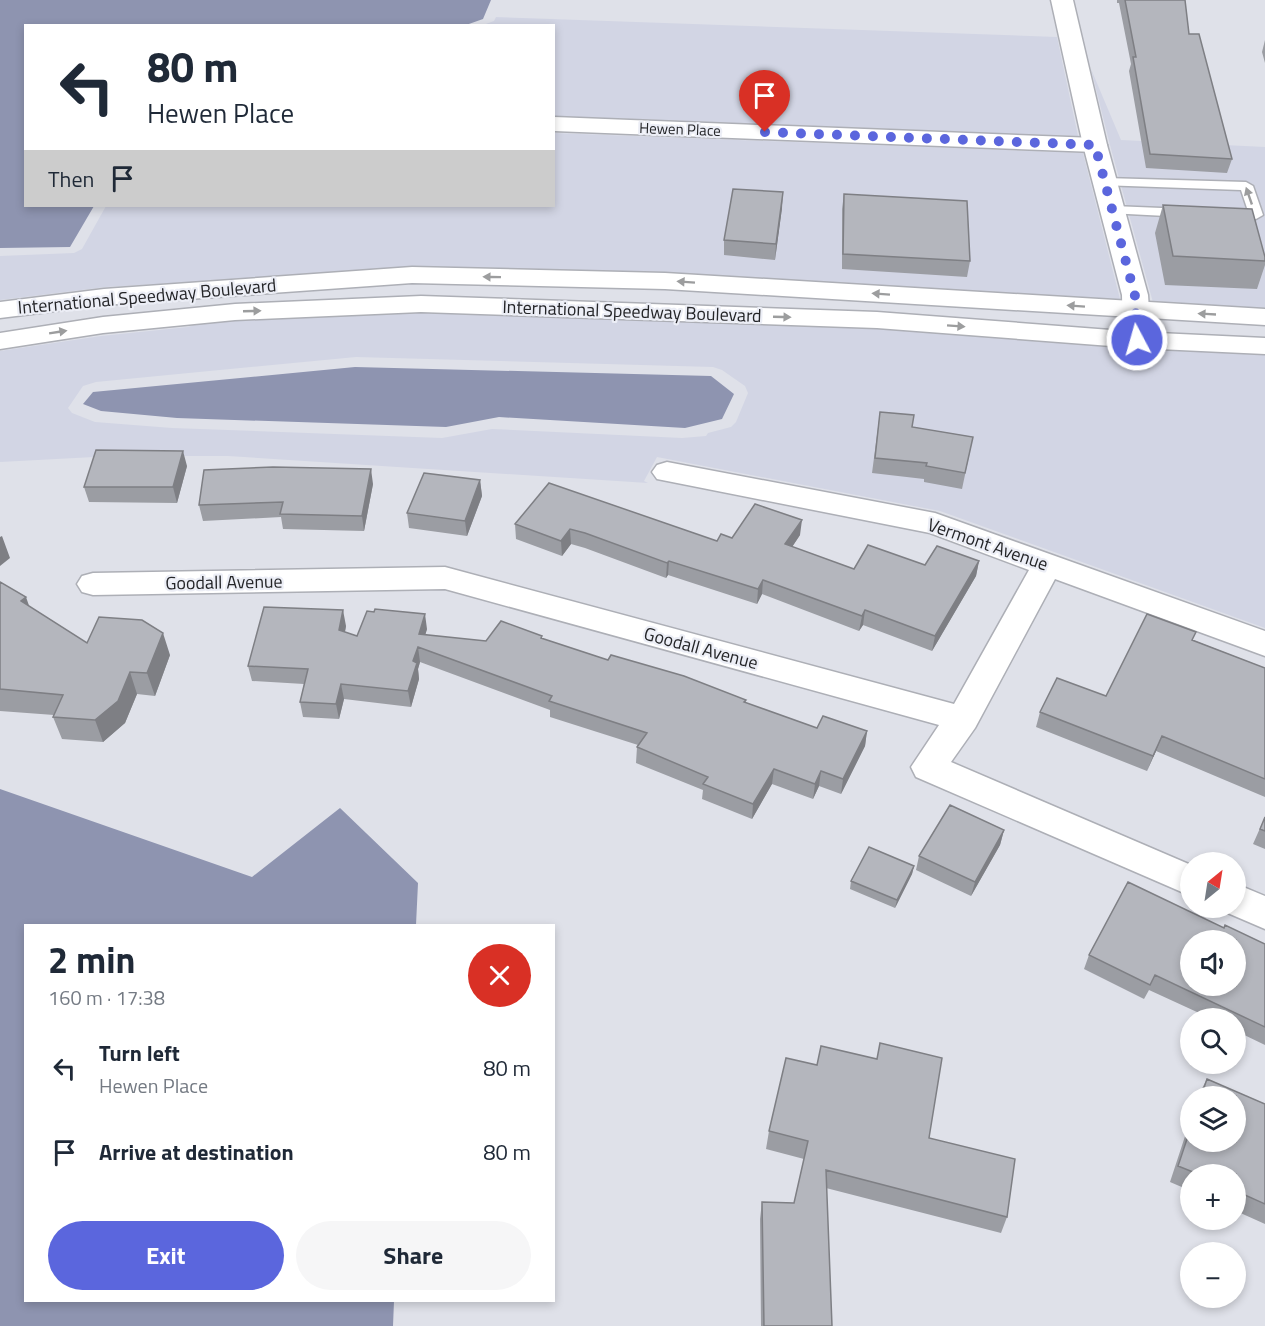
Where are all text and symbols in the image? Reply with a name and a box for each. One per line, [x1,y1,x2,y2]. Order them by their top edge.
text: 80 m [147,34,239,98]
icon: left [48,48,126,126]
pin [739,70,790,132]
icon: arrive [748,79,781,112]
text: Hewen Place [147,92,294,133]
street label: Hewen Place [639,116,721,142]
text: Then [48,162,94,196]
icon: arrive [106,162,139,195]
one-way arrow [1244,186,1254,204]
street label: International Speedway Boulevard [17,271,277,321]
one-way arrow [482,272,501,282]
one-way arrow [677,277,696,287]
one-way arrow [872,290,891,299]
street label: International Speedway Boulevard [502,293,762,329]
one-way arrow [1066,302,1085,311]
one-way arrow [242,306,261,316]
position arrow [1105,308,1169,372]
one-way arrow [1197,310,1216,319]
one-way arrow [773,312,792,321]
one-way arrow [947,321,966,331]
one-way arrow [48,327,67,336]
street label: Vermont Avenue [924,511,1052,577]
street label: Goodall Avenue [165,567,283,597]
street label: Goodall Avenue [641,620,761,676]
north arrow [1180,852,1246,918]
map controls [1180,852,1246,1308]
button: sound [1180,930,1246,996]
text: 2 min [48,932,135,987]
button: close [468,944,531,1007]
text: 160 m · 17:38 [48,982,165,1013]
button: search [1180,1008,1246,1074]
text: Turn left [99,1036,180,1070]
text: 80 m [483,1051,531,1085]
icon: left [48,1052,81,1085]
text: Hewen Place [99,1070,208,1101]
button: layers [1180,1086,1246,1152]
text: Arrive at destination [99,1135,294,1169]
text: 80 m [483,1135,531,1169]
icon: arrive [48,1136,81,1169]
button: + [1180,1164,1246,1230]
button: Exit [48,1221,284,1290]
button: Share [296,1221,531,1290]
button: − [1180,1242,1246,1308]

